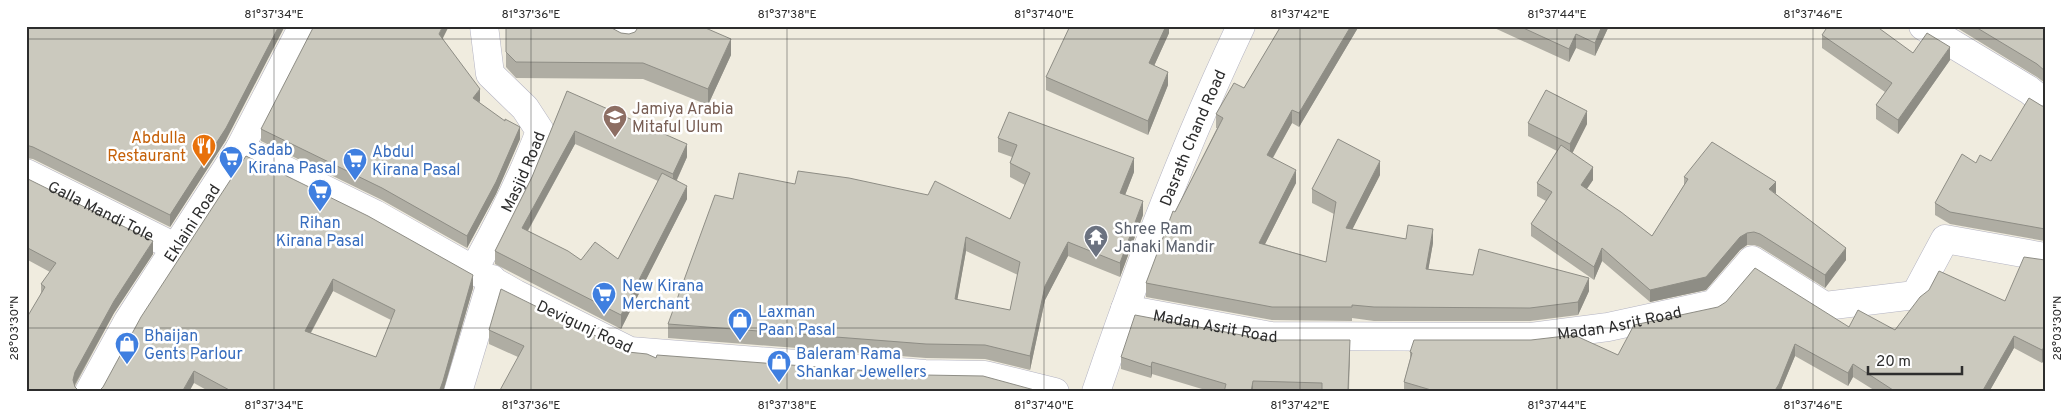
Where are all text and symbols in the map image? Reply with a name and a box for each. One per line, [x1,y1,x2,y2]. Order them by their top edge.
text: 81°37'34"E [244,7,304,23]
text: 81°37'36"E [501,7,561,23]
text: 81°37'38"E [757,7,817,23]
text: 81°37'40"E [1014,7,1074,23]
text: 81°37'42"E [1270,7,1330,23]
text: 81°37'44"E [1527,7,1587,23]
text: 81°37'46"E [1783,7,1843,23]
street label: Dasrath Chand Road [1156,67,1231,210]
place label: Jamiya Arabia Mitaful Ulum [632,100,733,138]
school or university icon: Jamiya Arabia Mitaful Ulum [602,104,628,138]
place label: Abdulla Restaurant [107,129,186,167]
street label: Masjid Road [498,129,551,216]
restaurant icon: Abdulla Restaurant [191,133,217,167]
place label: Sadab Kirana Pasal [248,141,337,179]
place label: Abdul Kirana Pasal [372,143,461,181]
supermarket icon: Sadab Kirana Pasal [218,145,244,179]
supermarket icon: Abdul Kirana Pasal [342,147,368,181]
street label: Galla Mandi Tole [44,177,157,247]
supermarket icon: Rihan Kirana Pasal [307,178,333,212]
street label: Eklaini Road [161,181,226,267]
place label: Rihan Kirana Pasal [276,214,364,252]
place label: Shree Ram Janaki Mandir [1114,220,1215,258]
temple icon: Shree Ram Janaki Mandir [1083,224,1109,258]
place label: New Kirana Merchant [622,277,704,315]
supermarket icon: New Kirana Merchant [591,281,617,315]
text: 28°03'30"N [7,295,23,361]
text: 28°03'30"N [2050,295,2066,361]
street label: Devigunj Road [533,297,635,359]
place label: Laxman Paan Pasal [758,303,836,341]
street label: Madan Asrit Road [1556,303,1684,346]
street label: Madan Asrit Road [1151,306,1278,348]
shop icon: Laxman Paan Pasal [727,307,753,341]
place label: Bhaijan Gents Parlour [144,327,243,365]
shop icon: Bhaijan Gents Parlour [114,331,140,365]
scale bar [1868,343,1962,375]
place label: Baleram Rama Shankar Jewellers [796,345,927,383]
shop icon: Baleram Rama Shankar Jewellers [766,349,792,383]
text: 20 m [1876,353,1911,372]
text: 81°37'34"E [244,398,304,414]
text: 81°37'36"E [501,398,561,414]
text: 81°37'38"E [757,398,817,414]
text: 81°37'40"E [1014,398,1074,414]
text: 81°37'42"E [1270,398,1330,414]
text: 81°37'44"E [1527,398,1587,414]
text: 81°37'46"E [1783,398,1843,414]

